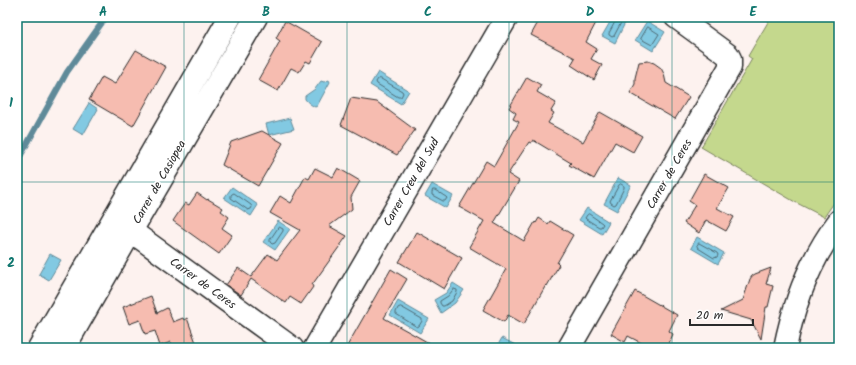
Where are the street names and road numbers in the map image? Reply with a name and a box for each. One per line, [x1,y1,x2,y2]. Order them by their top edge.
street label: Carrer Creu del Sud [378,134,445,230]
street label: Carrer de Casiopea [128,136,191,228]
street label: Carrer de Ceres [642,136,697,213]
street label: Carrer de Ceres [165,253,240,314]

